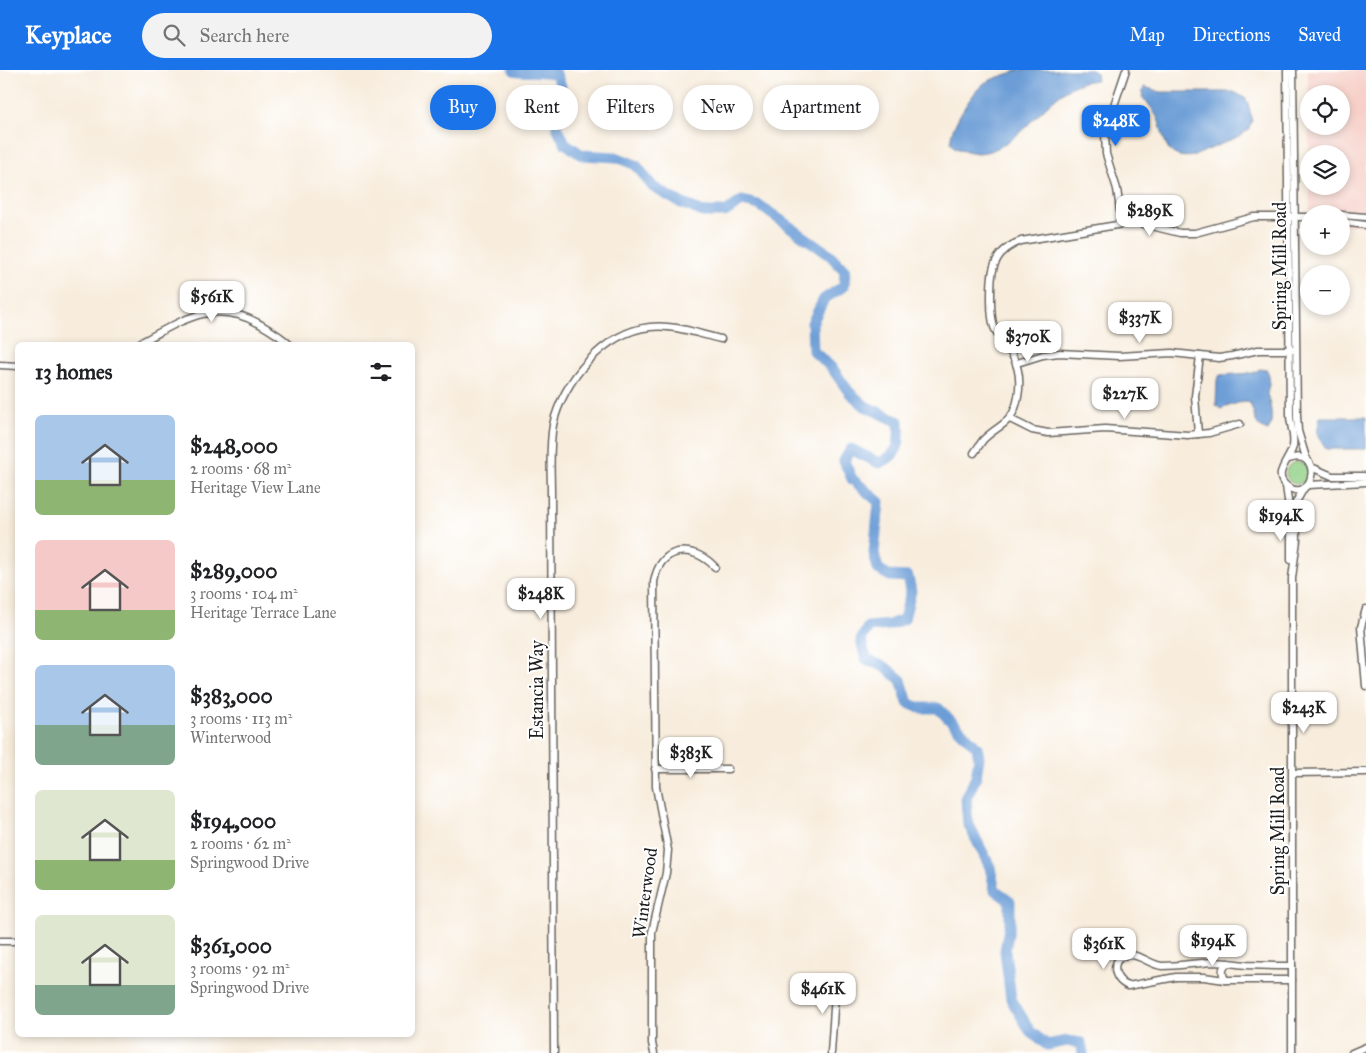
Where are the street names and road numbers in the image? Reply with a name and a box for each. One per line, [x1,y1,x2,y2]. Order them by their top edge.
street label: Spring Mill Road [1269,202,1292,330]
street label: Estancia Way [526,640,548,740]
street label: Spring Mill Road [1267,767,1290,895]
street label: Winterwood [628,846,662,940]

